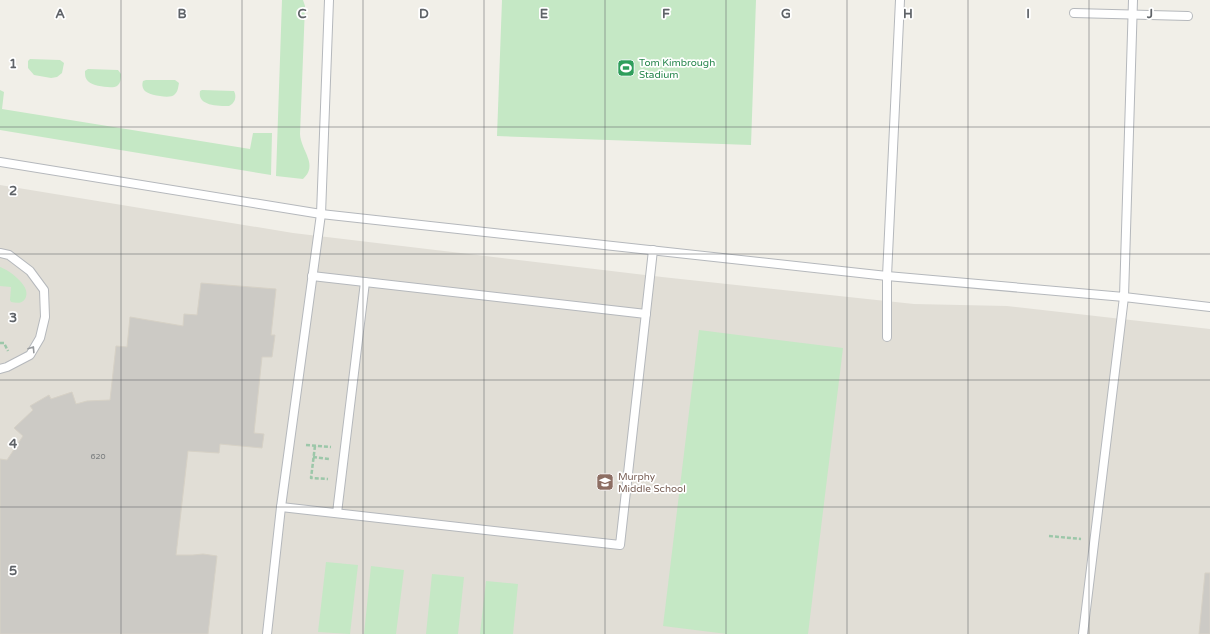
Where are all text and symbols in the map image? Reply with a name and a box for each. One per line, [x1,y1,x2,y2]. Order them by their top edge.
text: A [55,6,65,22]
text: B [177,6,187,22]
text: C [297,6,307,22]
text: D [419,6,429,22]
text: E [540,6,548,22]
text: F [662,6,670,22]
text: G [781,6,791,22]
text: H [903,6,913,22]
text: I [1026,6,1030,22]
text: J [1146,6,1153,22]
text: 1 [9,56,17,72]
place label: Tom Kimbrough Stadium [639,57,715,81]
sports icon: Tom Kimbrough Stadium [616,58,636,78]
text: 2 [9,183,17,199]
text: 3 [9,310,17,326]
one-way arrow [28,347,35,354]
text: 4 [9,436,18,452]
house number: 620 [90,452,106,461]
place label: Murphy Middle School [618,471,686,495]
school or university icon: Murphy Middle School [595,472,615,492]
text: 5 [9,563,17,579]

